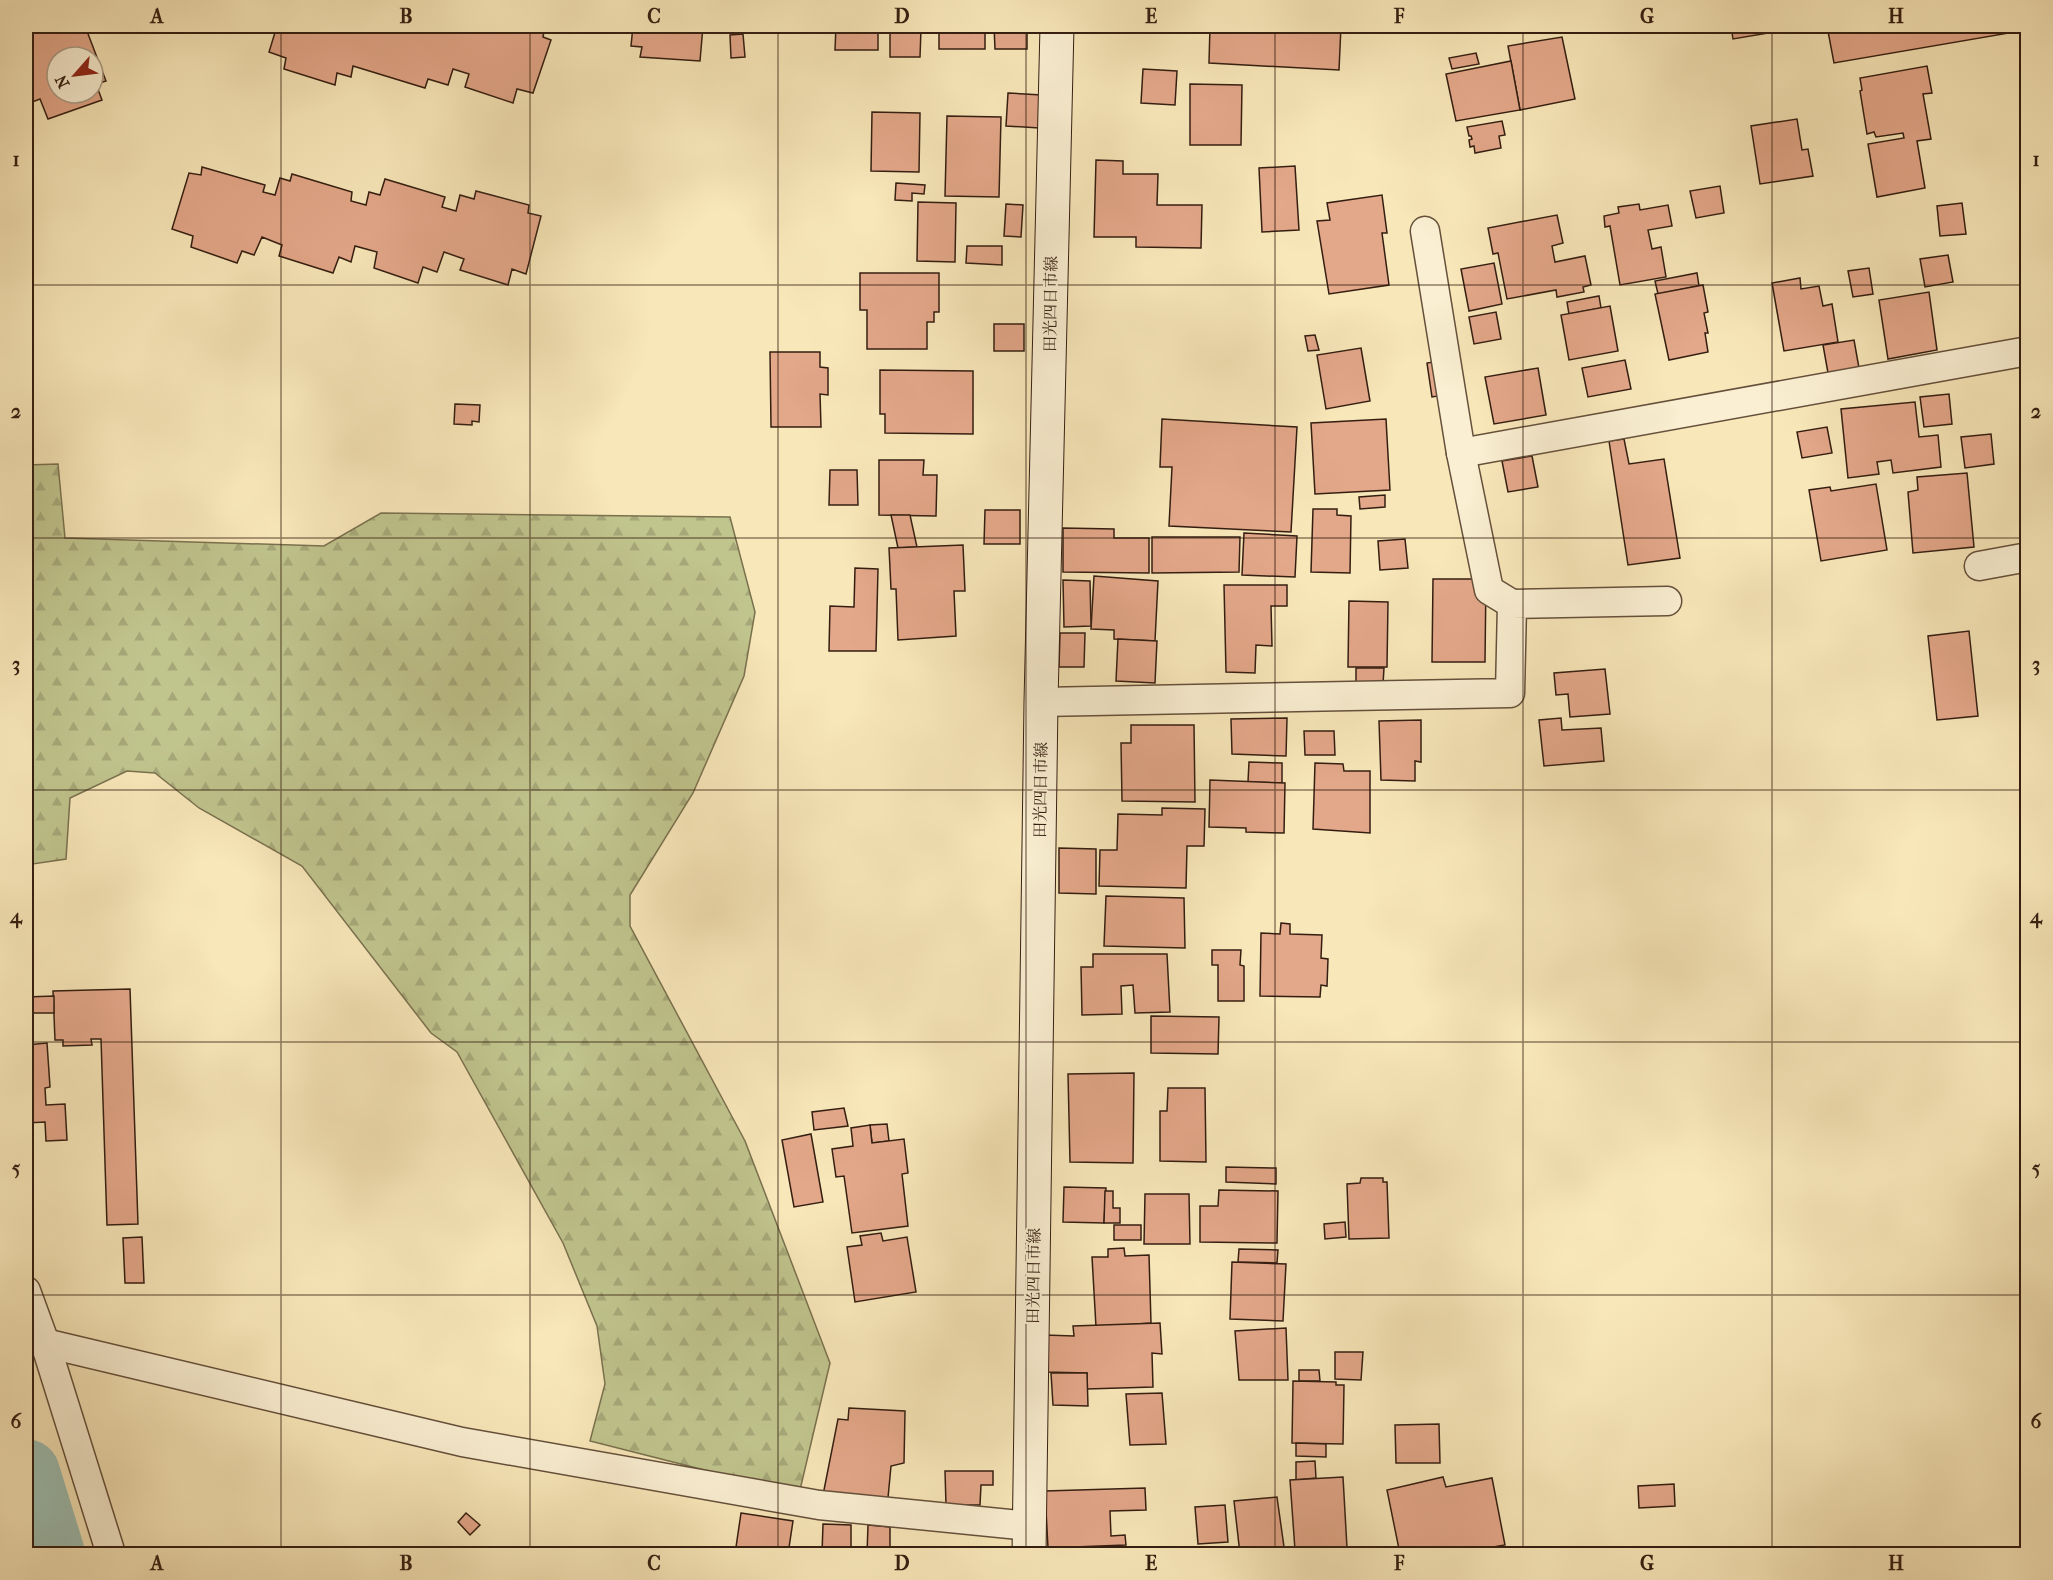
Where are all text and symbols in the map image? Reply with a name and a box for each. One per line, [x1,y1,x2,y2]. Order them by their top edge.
text: A [149,5,165,28]
text: B [399,5,413,28]
text: C [647,5,661,28]
text: D [894,5,910,28]
text: E [1145,5,1157,28]
text: F [1393,5,1405,28]
text: G [1640,5,1654,28]
text: H [1888,5,1904,28]
north arrow [45,45,105,105]
text: N [51,71,73,92]
text: 1 [12,148,20,171]
text: 1 [2032,148,2040,171]
street label: 田光四日市線 [1040,256,1061,352]
text: 2 [11,400,21,423]
text: 2 [2031,400,2041,423]
text: 3 [12,653,20,676]
text: 3 [2032,653,2040,676]
street label: 田光四日市線 [1030,742,1051,838]
text: 4 [9,905,23,929]
text: 4 [2029,905,2043,929]
text: 5 [12,1157,21,1180]
text: 5 [2032,1157,2041,1180]
street label: 田光四日市線 [1023,1228,1044,1324]
text: 6 [11,1410,23,1433]
text: 6 [2031,1410,2043,1433]
text: A [149,1552,165,1575]
text: B [399,1552,413,1575]
text: C [647,1552,661,1575]
text: D [894,1552,910,1575]
text: E [1145,1552,1157,1575]
text: F [1393,1552,1405,1575]
text: G [1640,1552,1654,1575]
text: H [1888,1552,1904,1575]

